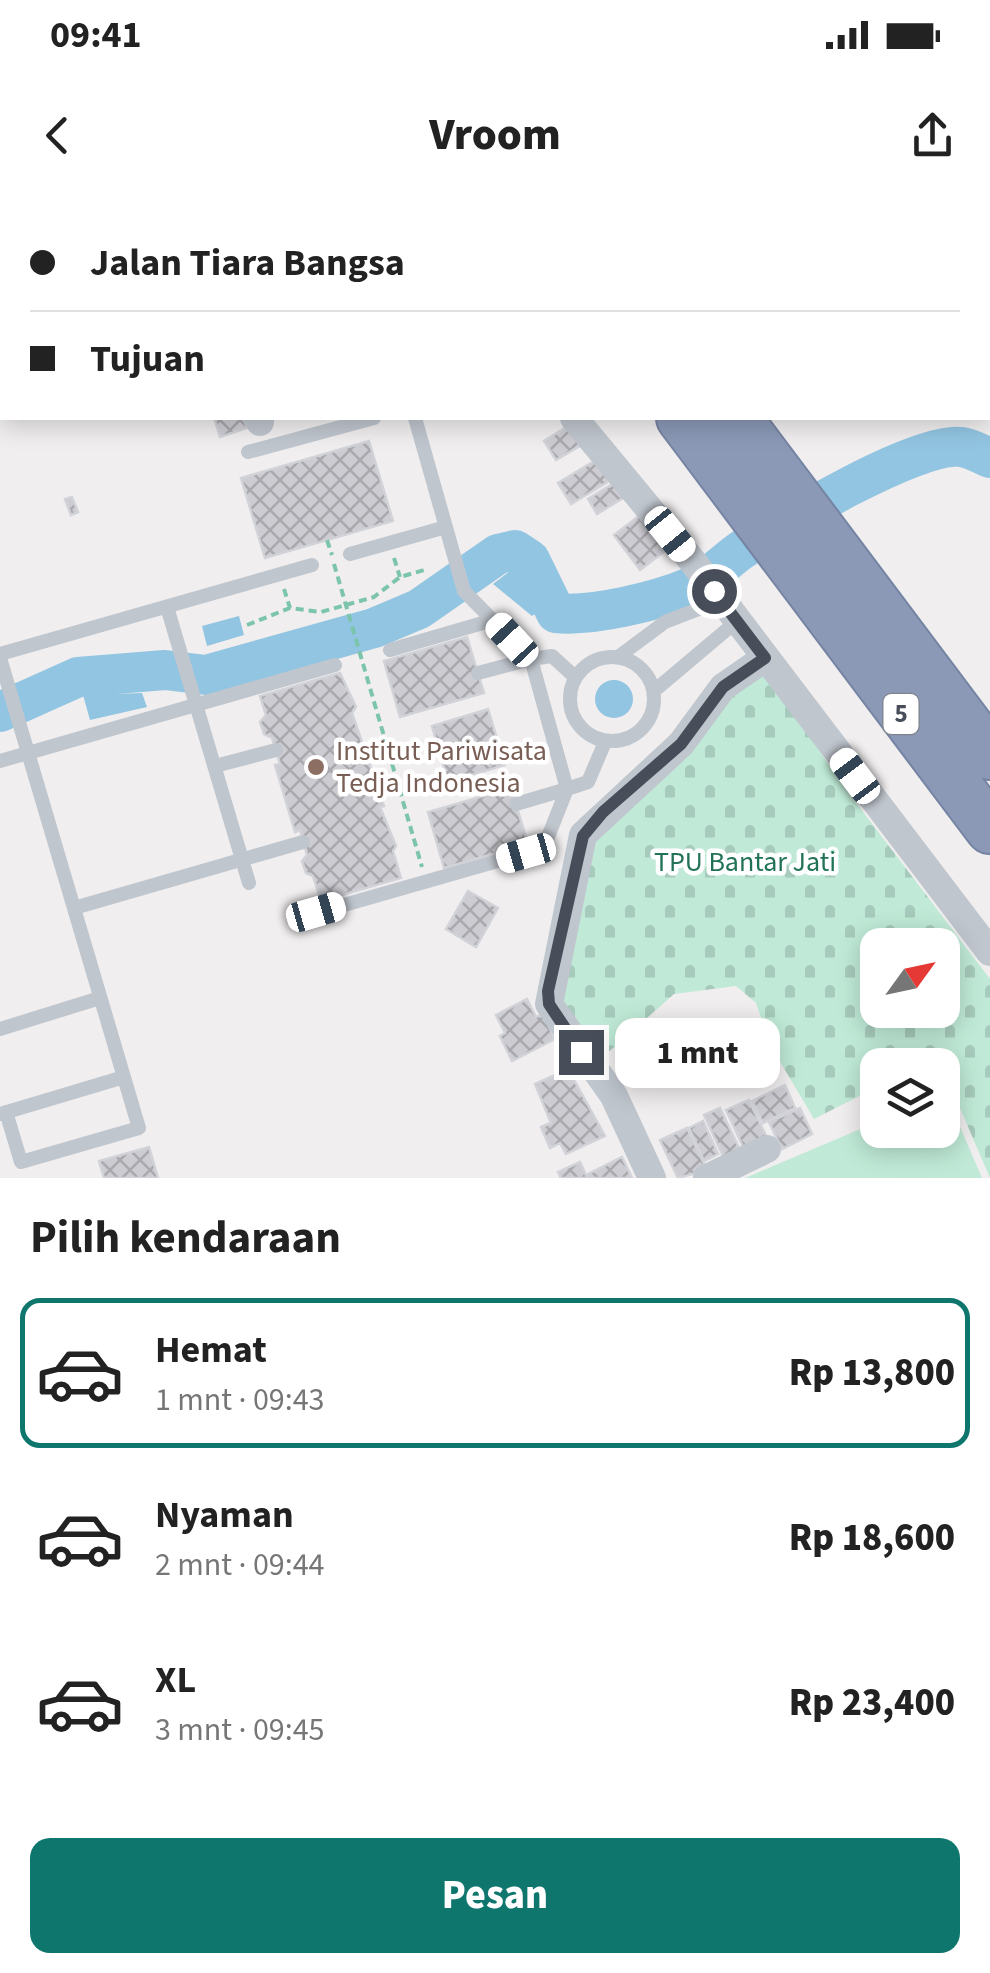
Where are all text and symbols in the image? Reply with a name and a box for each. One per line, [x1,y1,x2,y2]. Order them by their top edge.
text: 09:41 [50,8,142,62]
text: Vroom [429,103,561,167]
icon: back [30,108,85,163]
icon: share [905,108,960,163]
text: Jalan Tiara Bangsa [90,236,405,290]
text: Tujuan [90,332,205,386]
car [639,501,701,567]
route start [692,569,737,614]
car [481,608,543,672]
road number: 5 [884,694,918,734]
place label: Institut Pariwisata Tedja Indonesia [336,731,547,803]
car [825,743,885,809]
marker: Institut Pariwisata Tedja Indonesia [305,756,327,778]
car [493,830,559,876]
park label: TPU Bantar Jati [654,842,836,882]
car [283,889,349,935]
north arrow [860,928,960,1028]
map controls [860,928,960,1148]
callout: 1 mnt [616,1017,781,1087]
route end [559,1030,604,1075]
text: 1 mnt [656,1030,739,1076]
button: layers [860,1048,960,1148]
text: Pilih kendaraan [30,1206,341,1270]
text: Hemat [155,1323,267,1377]
icon: car [35,1328,125,1418]
text: Rp 13,800 [789,1346,955,1400]
text: 1 mnt · 09:43 [155,1377,325,1423]
text: Nyaman [155,1488,294,1542]
icon: car [35,1493,125,1583]
text: Rp 18,600 [789,1511,955,1565]
text: 2 mnt · 09:44 [155,1542,325,1588]
text: XL [155,1653,196,1707]
icon: car [35,1658,125,1748]
text: Rp 23,400 [789,1676,955,1730]
text: 3 mnt · 09:45 [155,1707,325,1753]
button: Pesan [30,1838,960,1953]

